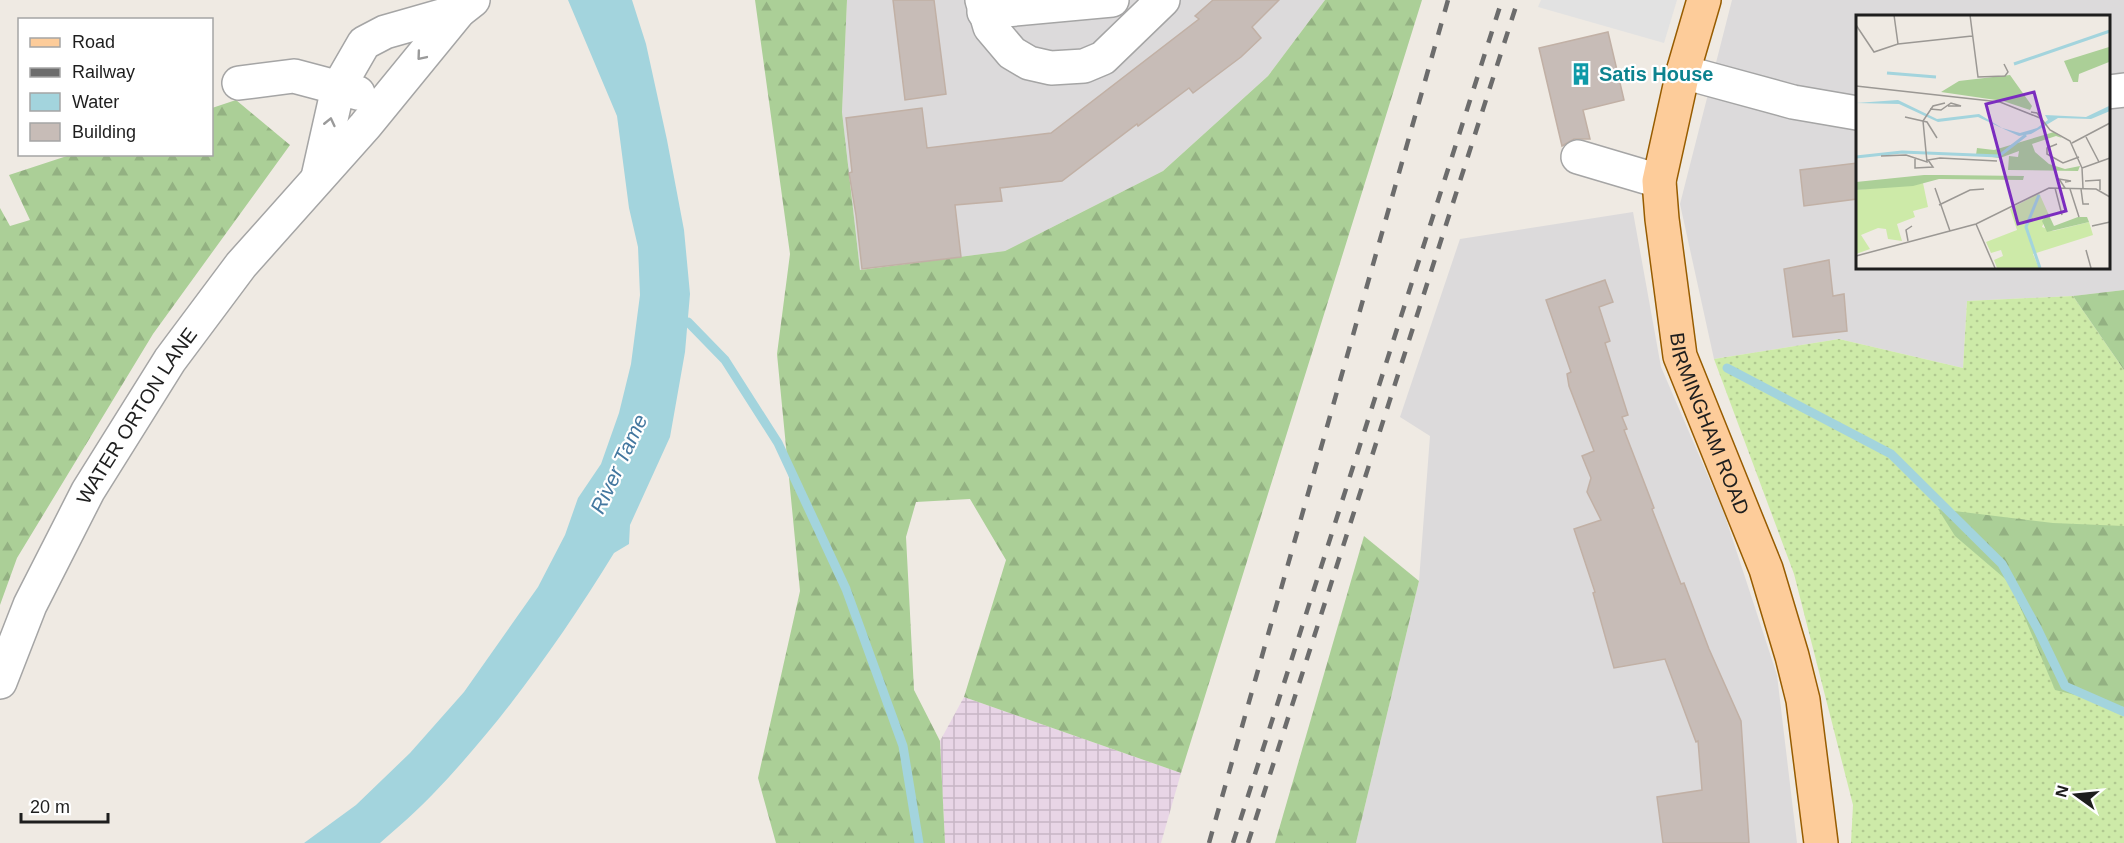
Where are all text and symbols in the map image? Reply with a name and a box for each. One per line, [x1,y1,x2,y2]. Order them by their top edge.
inset map [1856,15,2109,268]
legend [18,18,213,156]
text: Road [72,32,115,52]
one-way arrow [418,49,429,60]
building icon: Satis House [1568,61,1594,87]
text: Railway [72,62,135,82]
place label: Satis House [1599,63,1713,85]
text: Water [72,92,119,112]
one-way arrow [323,117,336,127]
text: Building [72,122,136,142]
street label: WATER ORTON LANE [72,323,201,508]
street label: BIRMINGHAM ROAD [1666,331,1754,518]
water label: River Tame [586,411,651,517]
north arrow [2046,765,2106,825]
text: N [2052,783,2072,799]
scale bar [21,786,108,824]
text: 20 m [30,797,70,817]

